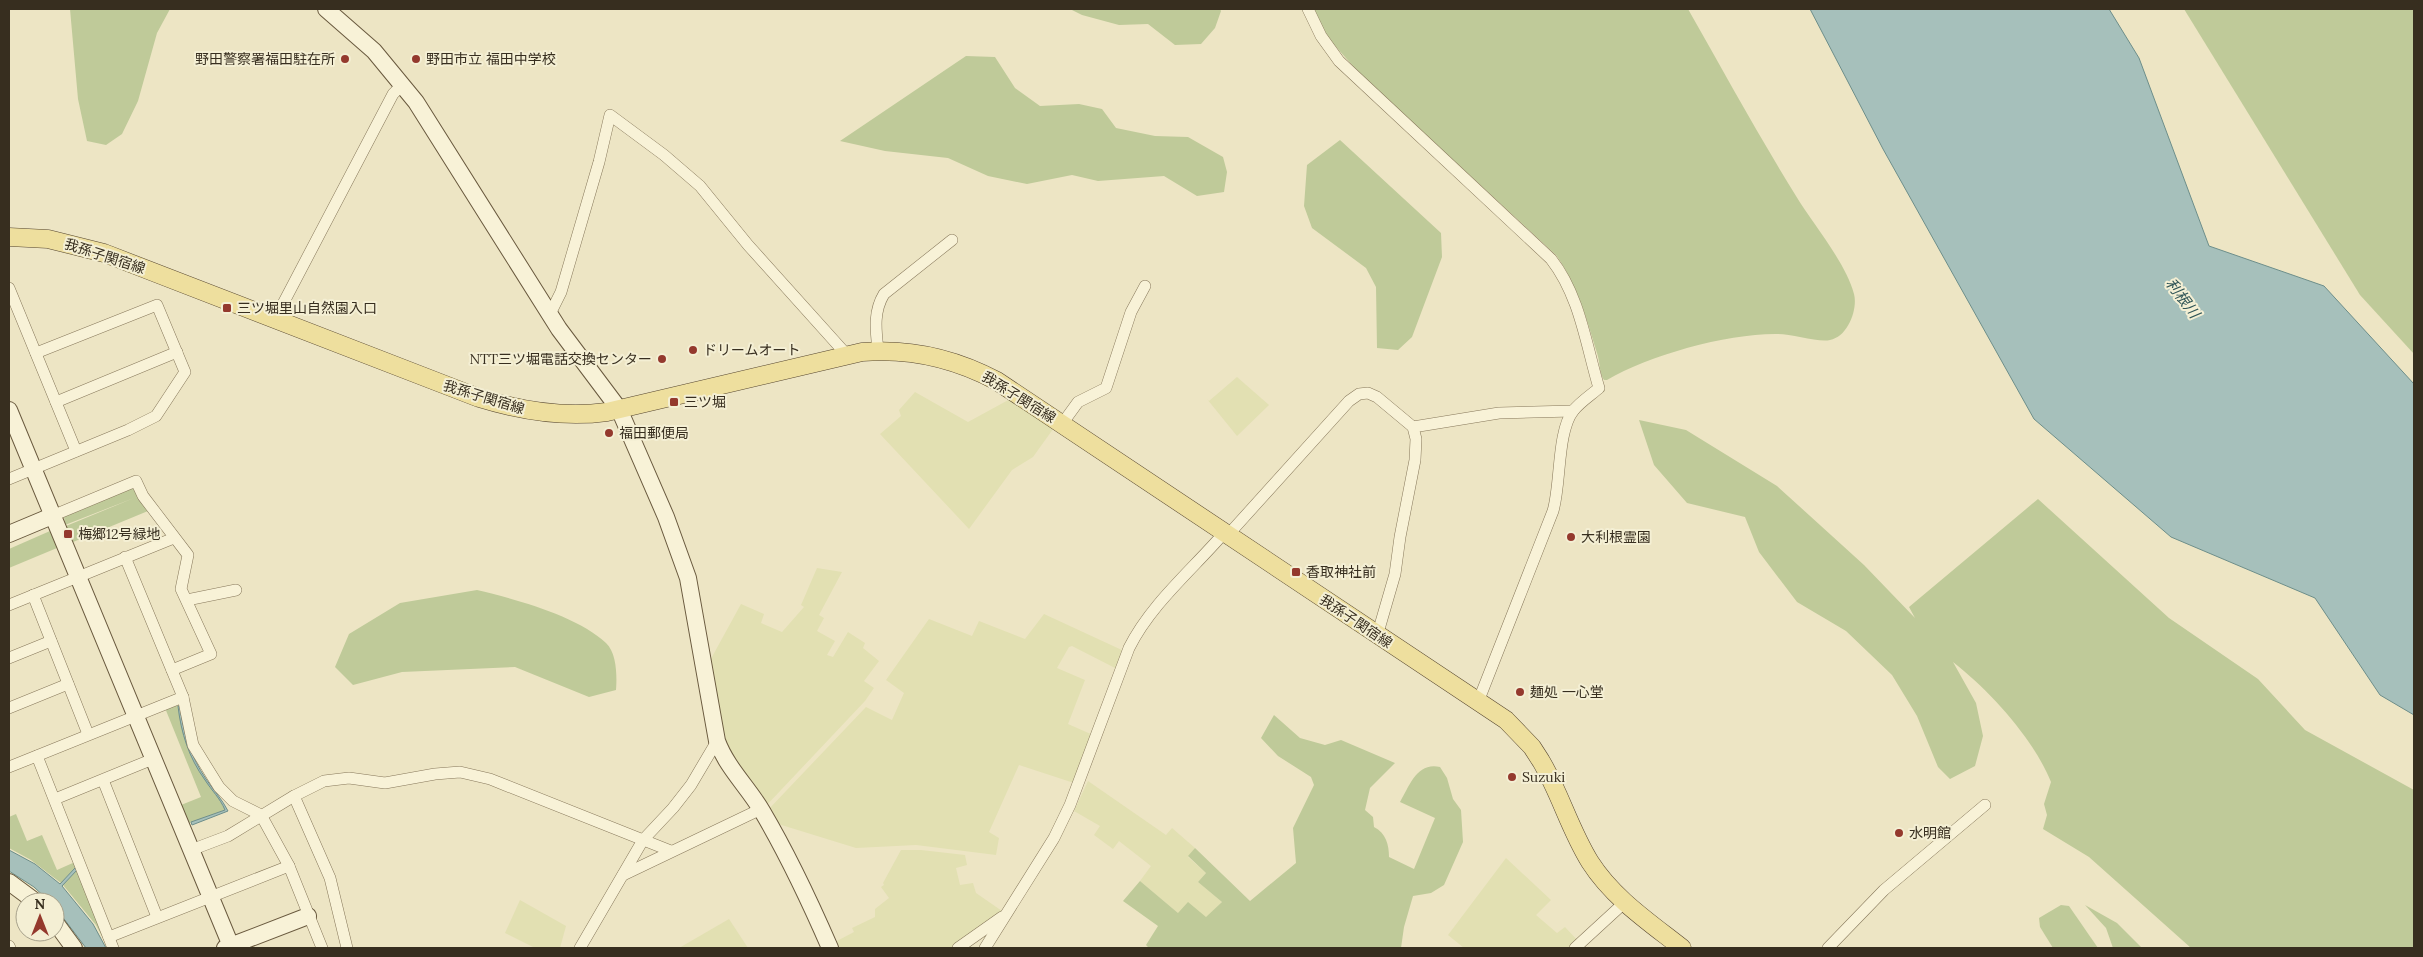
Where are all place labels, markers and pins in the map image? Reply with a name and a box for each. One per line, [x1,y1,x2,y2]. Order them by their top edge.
place label: 野田警察署福田駐在所 [195,50,335,68]
place label: 野田市立 福田中学校 [426,50,556,68]
marker: 野田警察署福田駐在所 [339,53,351,65]
marker: 野田市立 福田中学校 [410,53,422,65]
place label: 三ツ堀里山自然園入口 [237,299,377,317]
marker: 三ツ堀里山自然園入口 [221,302,233,314]
place label: ドリームオート [703,341,801,359]
marker: ドリームオート [687,344,699,356]
place label: NTT三ツ堀電話交換センター [469,350,652,368]
marker: NTT三ツ堀電話交換センター [656,353,668,365]
place label: 三ツ堀 [684,393,726,411]
marker: 三ツ堀 [668,396,680,408]
place label: 福田郵便局 [619,424,689,442]
marker: 福田郵便局 [603,427,615,439]
place label: 梅郷12号緑地 [78,525,161,543]
marker: 梅郷12号緑地 [62,528,74,540]
place label: 大利根霊園 [1581,528,1651,546]
marker: 大利根霊園 [1565,531,1577,543]
place label: 香取神社前 [1306,563,1376,581]
marker: 香取神社前 [1290,566,1302,578]
place label: 麺処 一心堂 [1530,683,1604,701]
marker: 麺処 一心堂 [1514,686,1526,698]
place label: Suzuki [1522,768,1565,786]
marker: Suzuki [1506,771,1518,783]
place label: 水明館 [1909,824,1951,842]
marker: 水明館 [1893,827,1905,839]

